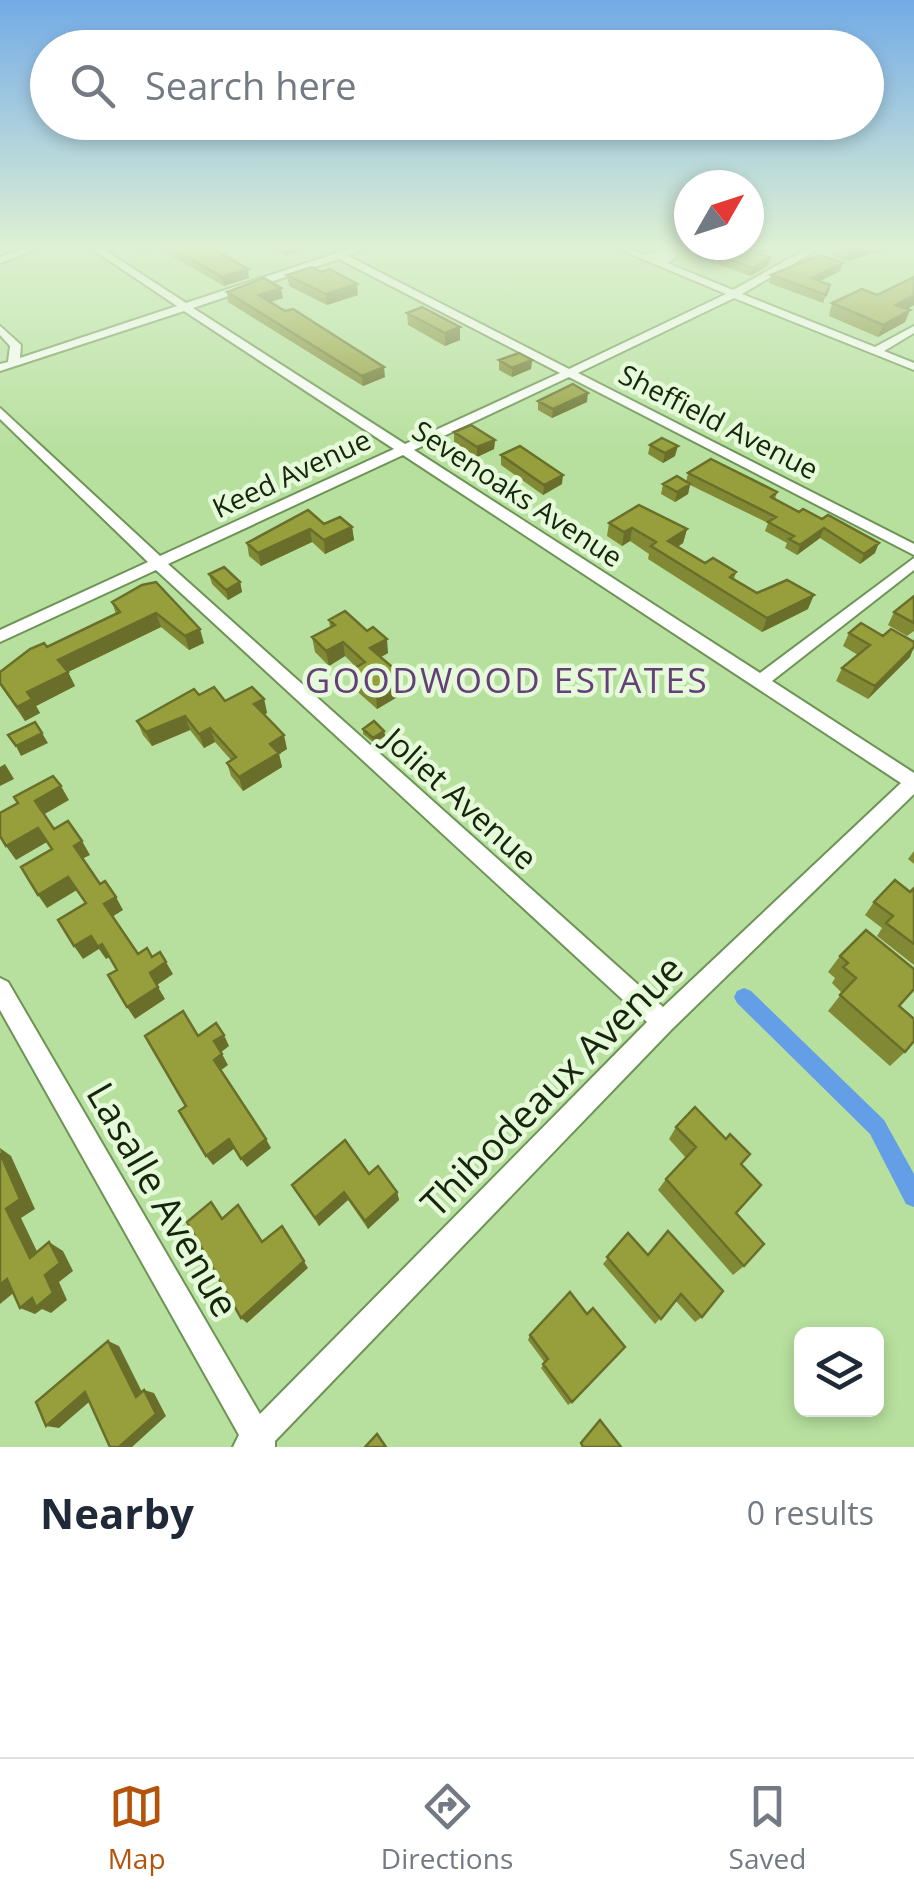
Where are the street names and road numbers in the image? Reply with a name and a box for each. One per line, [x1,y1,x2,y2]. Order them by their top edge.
street label: Sheffield Avenue [613,354,825,488]
street label: Sevenoaks Avenue [406,411,630,575]
street label: Keed Avenue [206,420,376,526]
street label: Joliet Avenue [373,715,547,879]
street label: Thibodeaux Avenue [409,943,693,1227]
street label: Lasalle Avenue [76,1072,252,1326]

